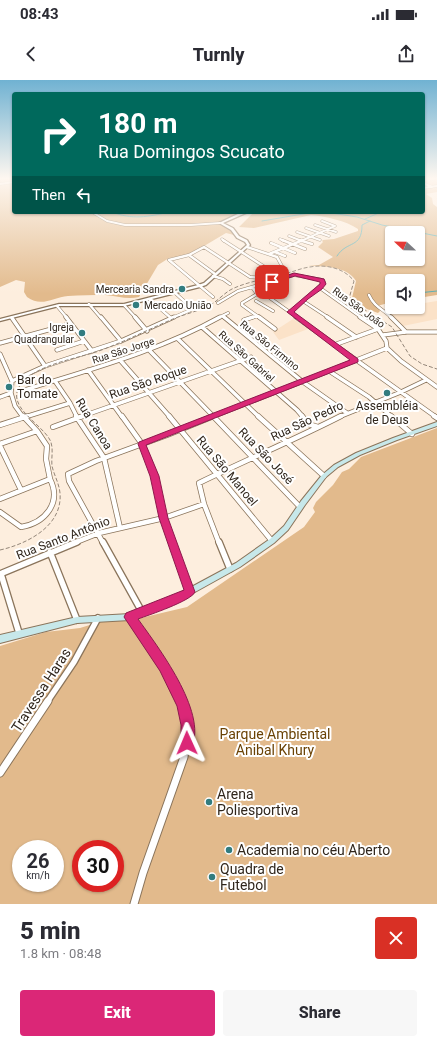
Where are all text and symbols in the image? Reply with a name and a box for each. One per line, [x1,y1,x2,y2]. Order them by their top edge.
text: 08:43 [20,5,59,23]
icon: back [20,43,42,65]
icon: share [395,43,417,65]
text: Turnly [193,44,244,65]
text: 180 m [98,107,177,140]
icon: right [32,108,84,160]
text: Rua Domingos Scucato [98,141,285,162]
icon: left [73,184,95,206]
text: Then [32,186,65,204]
north arrow [385,226,425,266]
map controls [385,226,425,314]
pin [255,265,289,299]
icon: arrive [261,271,283,293]
button: sound [385,274,425,314]
place label: Mercearia Sandra [96,284,174,295]
marker: Mercearia Sandra [177,284,187,294]
street label: Rua São João [331,285,387,330]
marker: Mercado União [131,300,141,310]
place label: Mercado União [144,300,212,311]
street label: Rua São Firmino [238,318,302,373]
place label: Igreja Quadrangular [14,322,75,345]
marker: Igreja Quadrangular [77,328,87,338]
street label: Rua São Gabriel [217,329,277,384]
street label: Rua São Jorge [91,335,156,366]
street label: Rua São Roque [107,362,189,402]
place label: Bar do Tomate [17,373,58,401]
marker: Bar do Tomate [4,382,14,392]
marker: Assembléia de Deus [382,388,392,398]
street label: Rua Canoa [73,396,115,452]
street label: Rua São Pedro [269,398,346,444]
place label: Assembléia de Deus [356,399,418,427]
street label: Rua São José [236,425,296,487]
street label: Rua São Manoel [194,433,260,509]
street label: Rua Santo Antônio [14,514,112,562]
street label: Travessa Haras [8,645,74,735]
position arrow [166,722,208,764]
park label: Parque Ambiental Anibal Khury [220,726,331,758]
place label: Arena Poliesportiva [217,786,298,818]
marker: Arena Poliesportiva [204,797,214,807]
speed limit sign: 30 [72,840,124,892]
place label: Academia no céu Aberto [237,842,390,858]
marker: Academia no céu Aberto [224,845,234,855]
text: 26 [27,849,49,873]
place label: Quadra de Futebol [220,861,284,893]
text: km/h [26,870,50,881]
marker: Quadra de Futebol [207,872,217,882]
text: 5 min [20,917,81,945]
button: close [375,917,417,959]
text: 1.8 km · 08:48 [20,946,101,961]
button: Exit [20,990,215,1036]
button: Share [223,990,417,1036]

